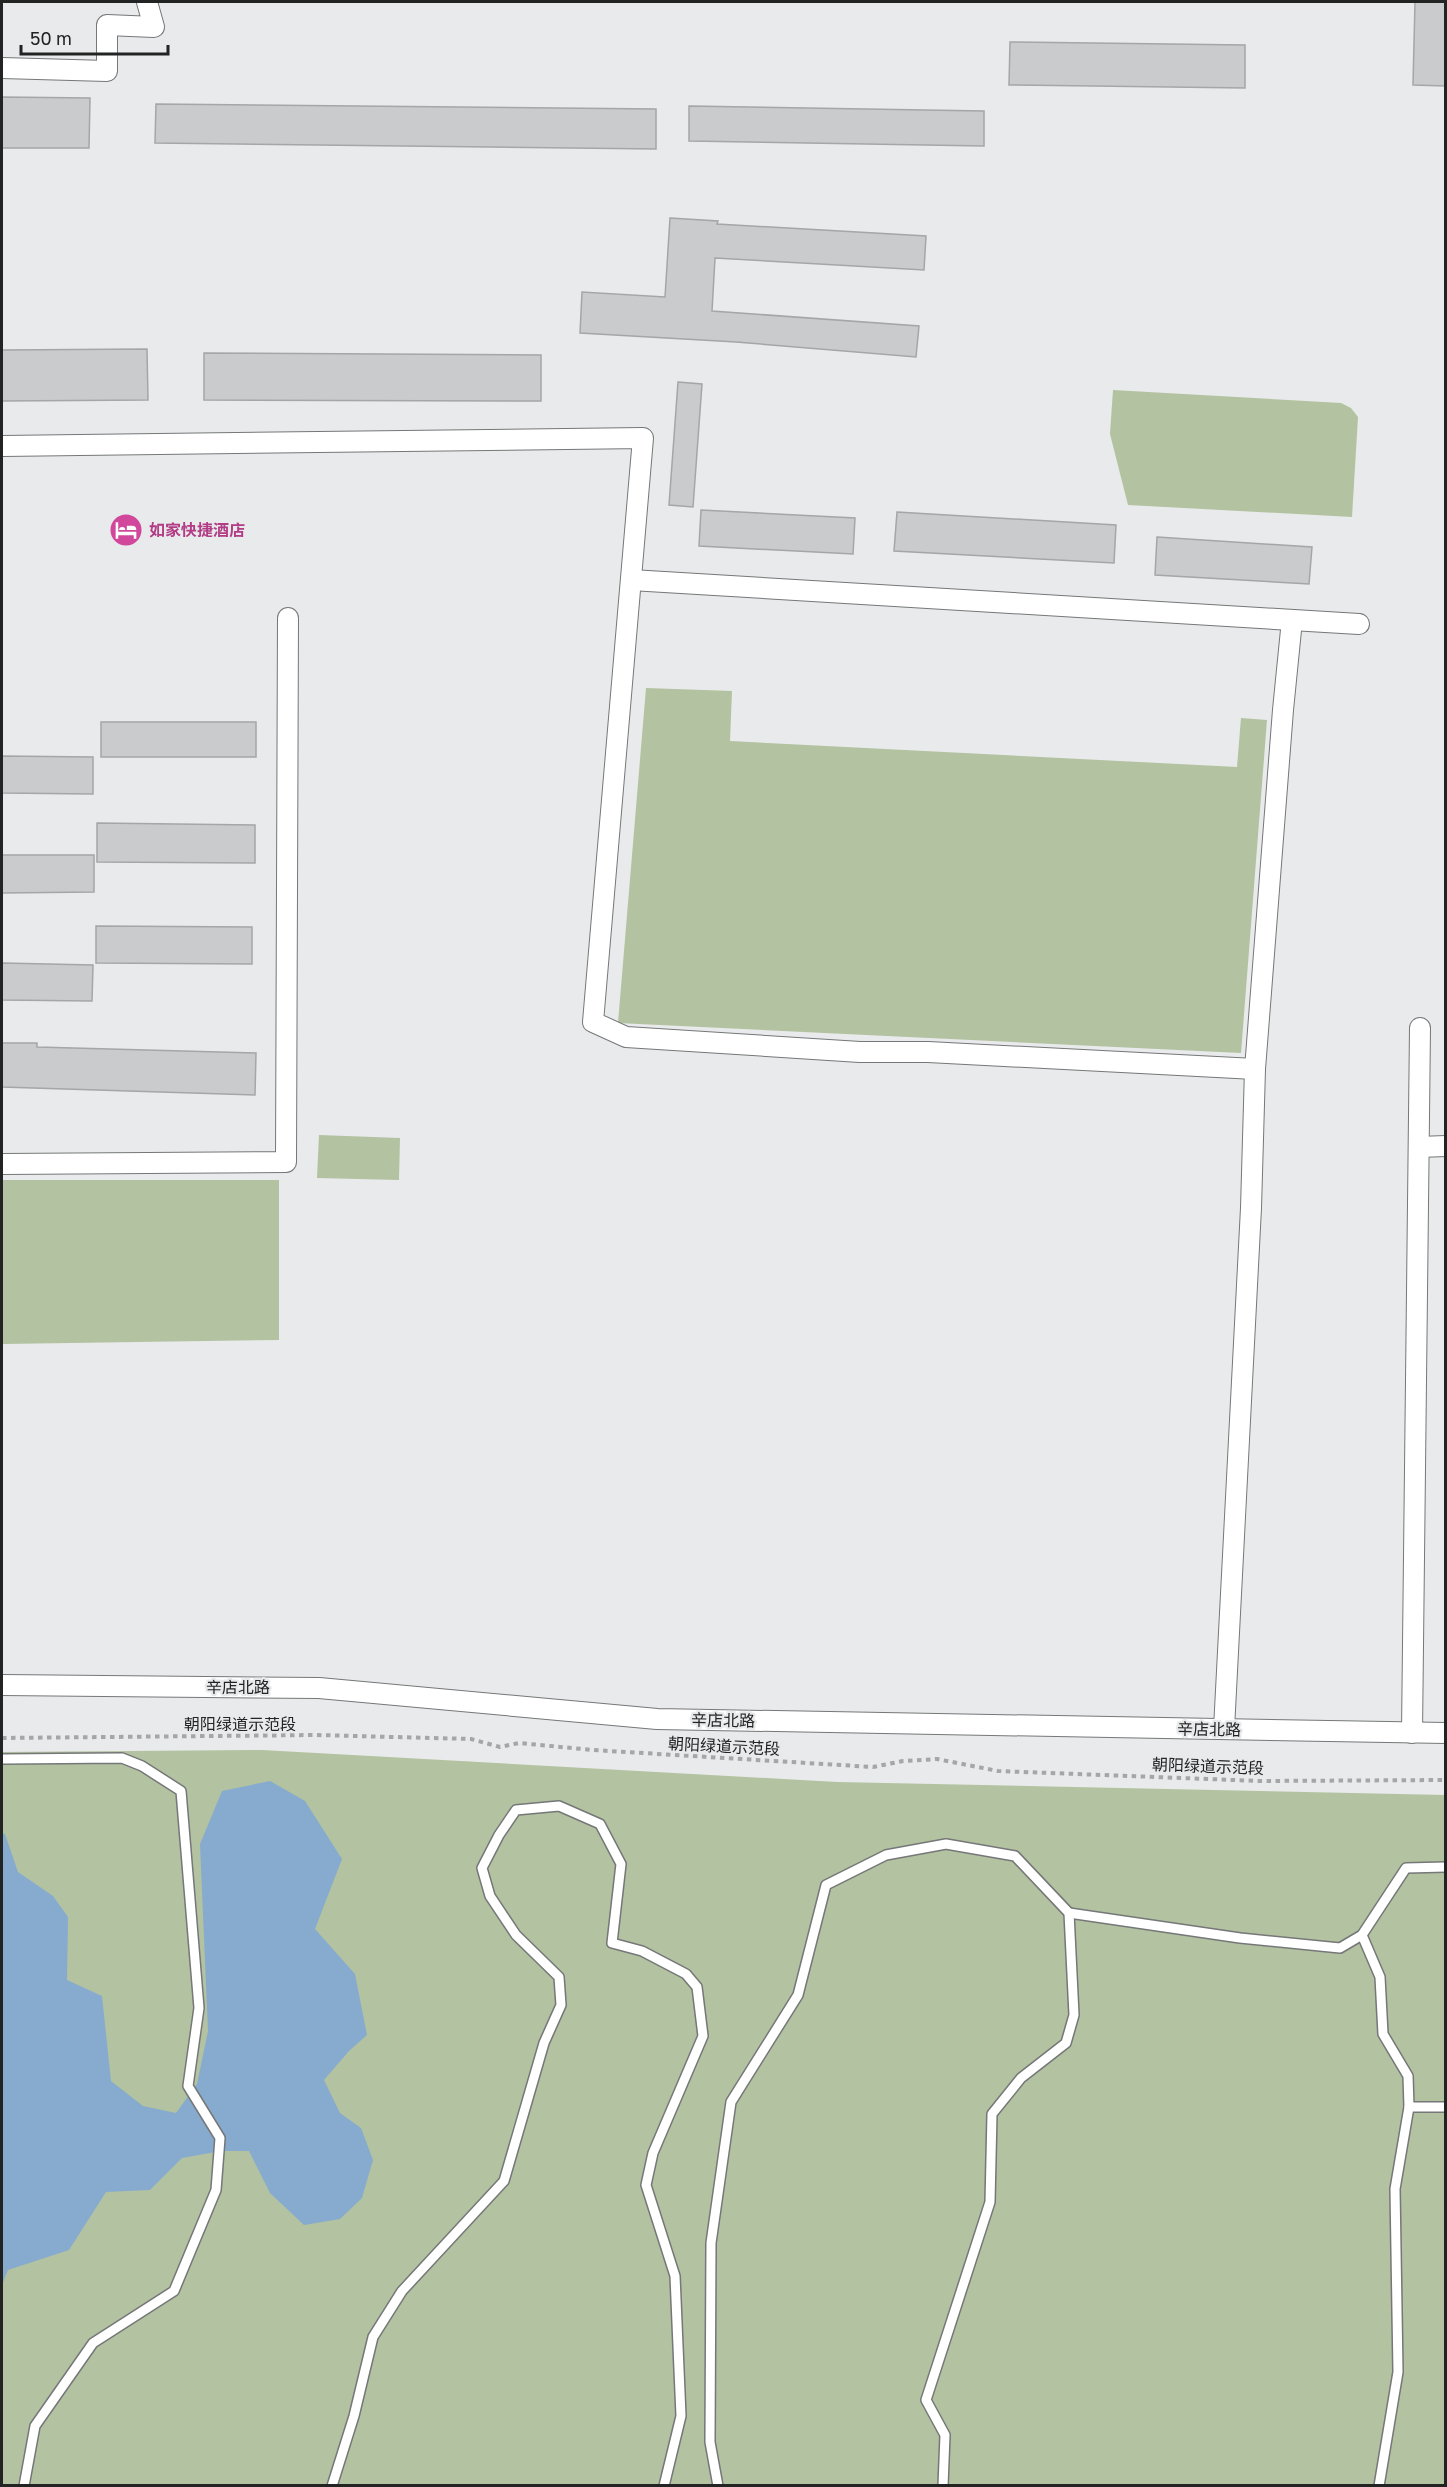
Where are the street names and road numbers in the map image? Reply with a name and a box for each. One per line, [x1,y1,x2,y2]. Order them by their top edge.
street label: 辛店北路 [206,1677,270,1697]
street label: 辛店北路 [691,1709,755,1731]
street label: 朝阳绿道示范段 [184,1714,296,1734]
street label: 辛店北路 [1177,1718,1241,1740]
street label: 朝阳绿道示范段 [668,1733,780,1759]
street label: 朝阳绿道示范段 [1152,1754,1264,1778]

